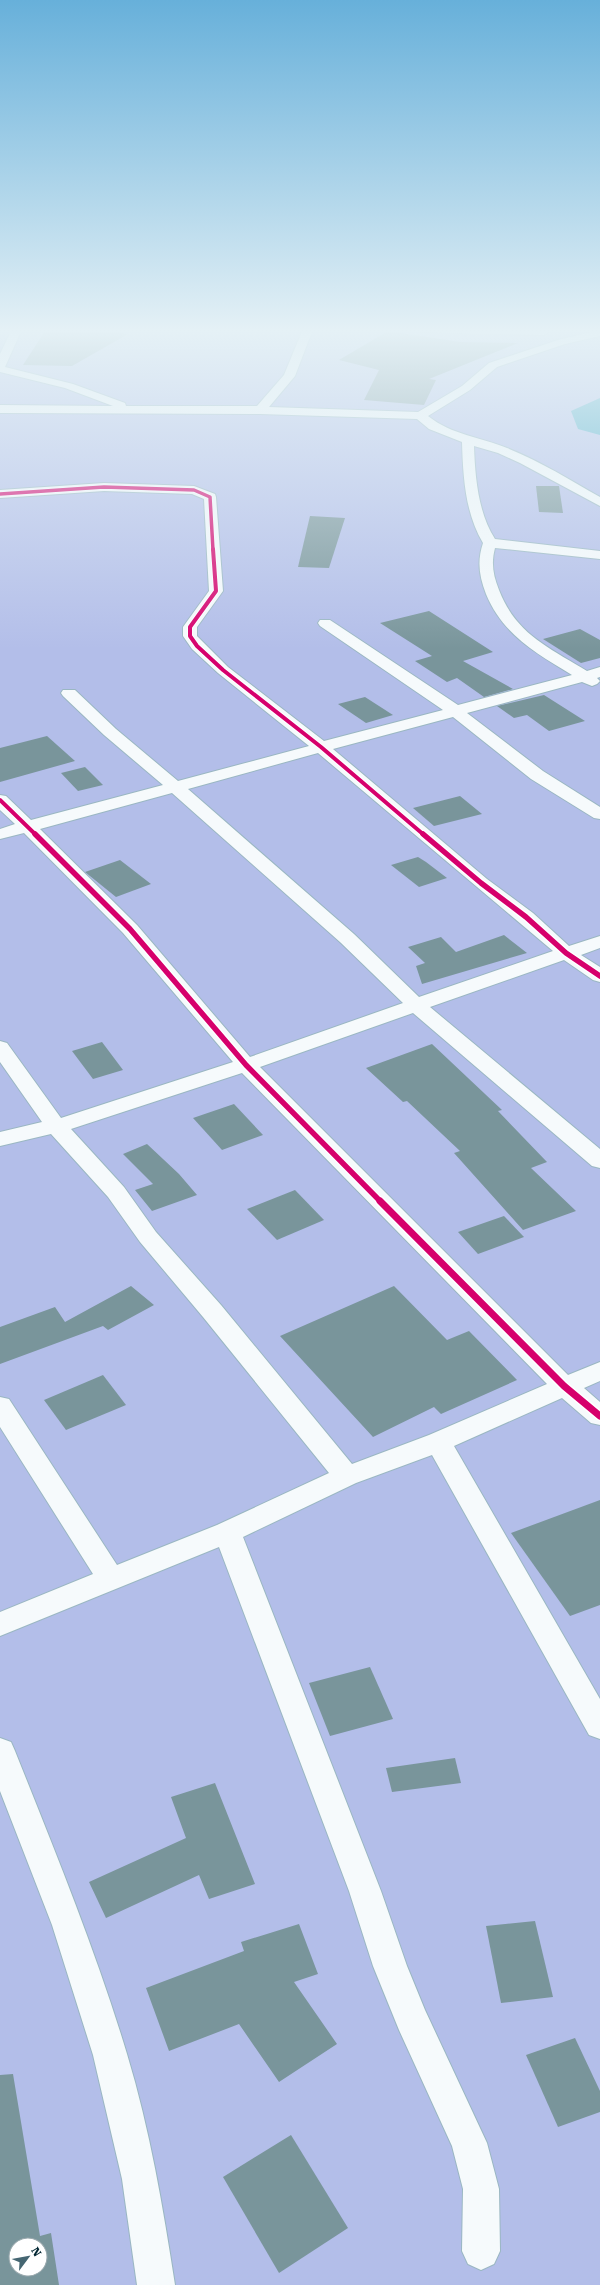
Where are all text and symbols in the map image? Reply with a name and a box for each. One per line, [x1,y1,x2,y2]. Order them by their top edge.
north arrow [8,2237,48,2277]
text: N [28,2245,44,2259]

